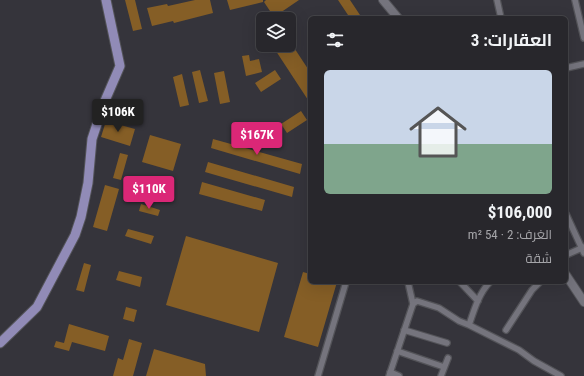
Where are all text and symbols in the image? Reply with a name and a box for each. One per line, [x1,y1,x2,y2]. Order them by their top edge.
map controls [256,12,296,52]
button: layers [256,12,296,52]
icon: filters [324,29,346,51]
text: العقارات: 3 [471,30,552,50]
icon: home [402,96,474,168]
pin: $106K [90,99,146,133]
text: $106K [101,104,135,119]
pin: $167K [229,122,285,156]
text: $167K [240,127,274,142]
pin: $110K [121,176,177,210]
text: $110K [132,181,166,196]
text: $106,000 [488,202,552,222]
text: الغرف: 2 · 54 m² [468,227,552,242]
text: شقة [525,251,552,266]

